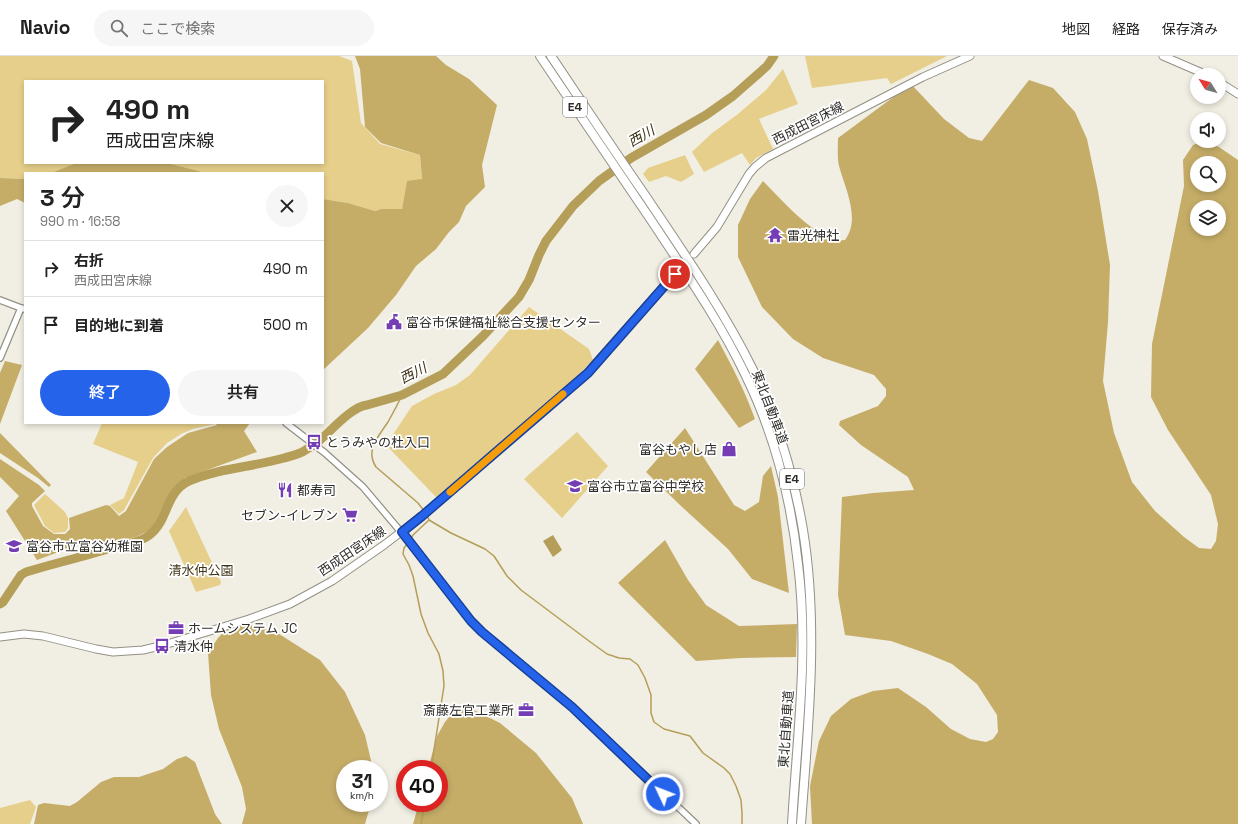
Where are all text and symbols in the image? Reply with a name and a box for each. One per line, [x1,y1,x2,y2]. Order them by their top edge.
search box [94,10,374,46]
text: Navio [20,15,70,40]
icon: search [108,17,130,39]
text: ここで検索 [140,19,215,38]
text: 地図 [1062,20,1090,38]
text: 経路 [1112,20,1140,38]
text: 保存済み [1162,20,1218,38]
north arrow [1190,68,1226,104]
map controls [1190,68,1226,236]
text: 490 m [106,91,190,127]
icon: right [40,96,92,148]
road number: E4 [563,97,587,117]
street label: 西成田宮床線 [769,98,847,148]
button: sound [1190,112,1226,148]
water label: 西川 [624,120,659,151]
text: 西成田宮床線 [106,129,214,152]
button: search [1190,156,1226,192]
text: 3 分 [40,182,85,213]
button: close [266,185,308,227]
button: layers [1190,200,1226,236]
text: 990 m · 16:58 [40,213,120,230]
temple icon: 雷光神社 [766,226,784,244]
place label: 雷光神社 [787,227,839,244]
text: 右折 [74,251,104,270]
pin [658,257,692,291]
icon: right [40,258,62,280]
text: 490 m [263,259,308,278]
icon: arrive [664,263,686,285]
text: 西成田宮床線 [74,272,152,289]
public building icon: 富谷市保健福祉総合支援センター [385,313,403,331]
icon: arrive [40,314,62,336]
place label: 富谷市保健福祉総合支援センター [406,314,601,331]
text: 500 m [263,315,308,334]
text: 目的地に到着 [74,316,164,335]
water label: 西川 [396,358,431,387]
street label: 東北自動車道 [748,368,792,446]
button: 終了 [40,370,170,416]
button: 共有 [178,370,308,416]
bus stop icon: とうみやの杜入口 [305,433,323,451]
place label: とうみやの杜入口 [326,434,430,451]
shop icon: 富谷もやし店 [720,440,738,458]
place label: 富谷もやし店 [639,441,717,458]
road number: E4 [780,469,804,489]
school or university icon: 富谷市立富谷中学校 [566,477,584,495]
place label: 富谷市立富谷中学校 [587,478,704,495]
restaurant icon: 都寿司 [276,481,294,499]
place label: 都寿司 [297,482,336,499]
supermarket icon: セブン-イレブン [341,506,359,524]
place label: セブン-イレブン [241,507,338,524]
street label: 西成田宮床線 [315,522,389,580]
school or university icon: 富谷市立富谷幼稚園 [5,537,23,555]
place label: 富谷市立富谷幼稚園 [26,538,143,555]
park label: 清水仲公園 [168,562,234,579]
office icon: ホームシステム JC [167,619,185,637]
place label: ホームシステム JC [188,620,297,637]
bus stop icon: 清水仲 [153,637,171,655]
place label: 清水仲 [174,638,213,655]
street label: 東北自動車道 [775,689,797,769]
office icon: 斎藤左官工業所 [517,701,535,719]
place label: 斎藤左官工業所 [423,702,514,719]
speed limit sign: 40 [396,760,448,812]
text: 31 [352,768,372,794]
position arrow [642,773,684,815]
text: km/h [350,789,374,802]

